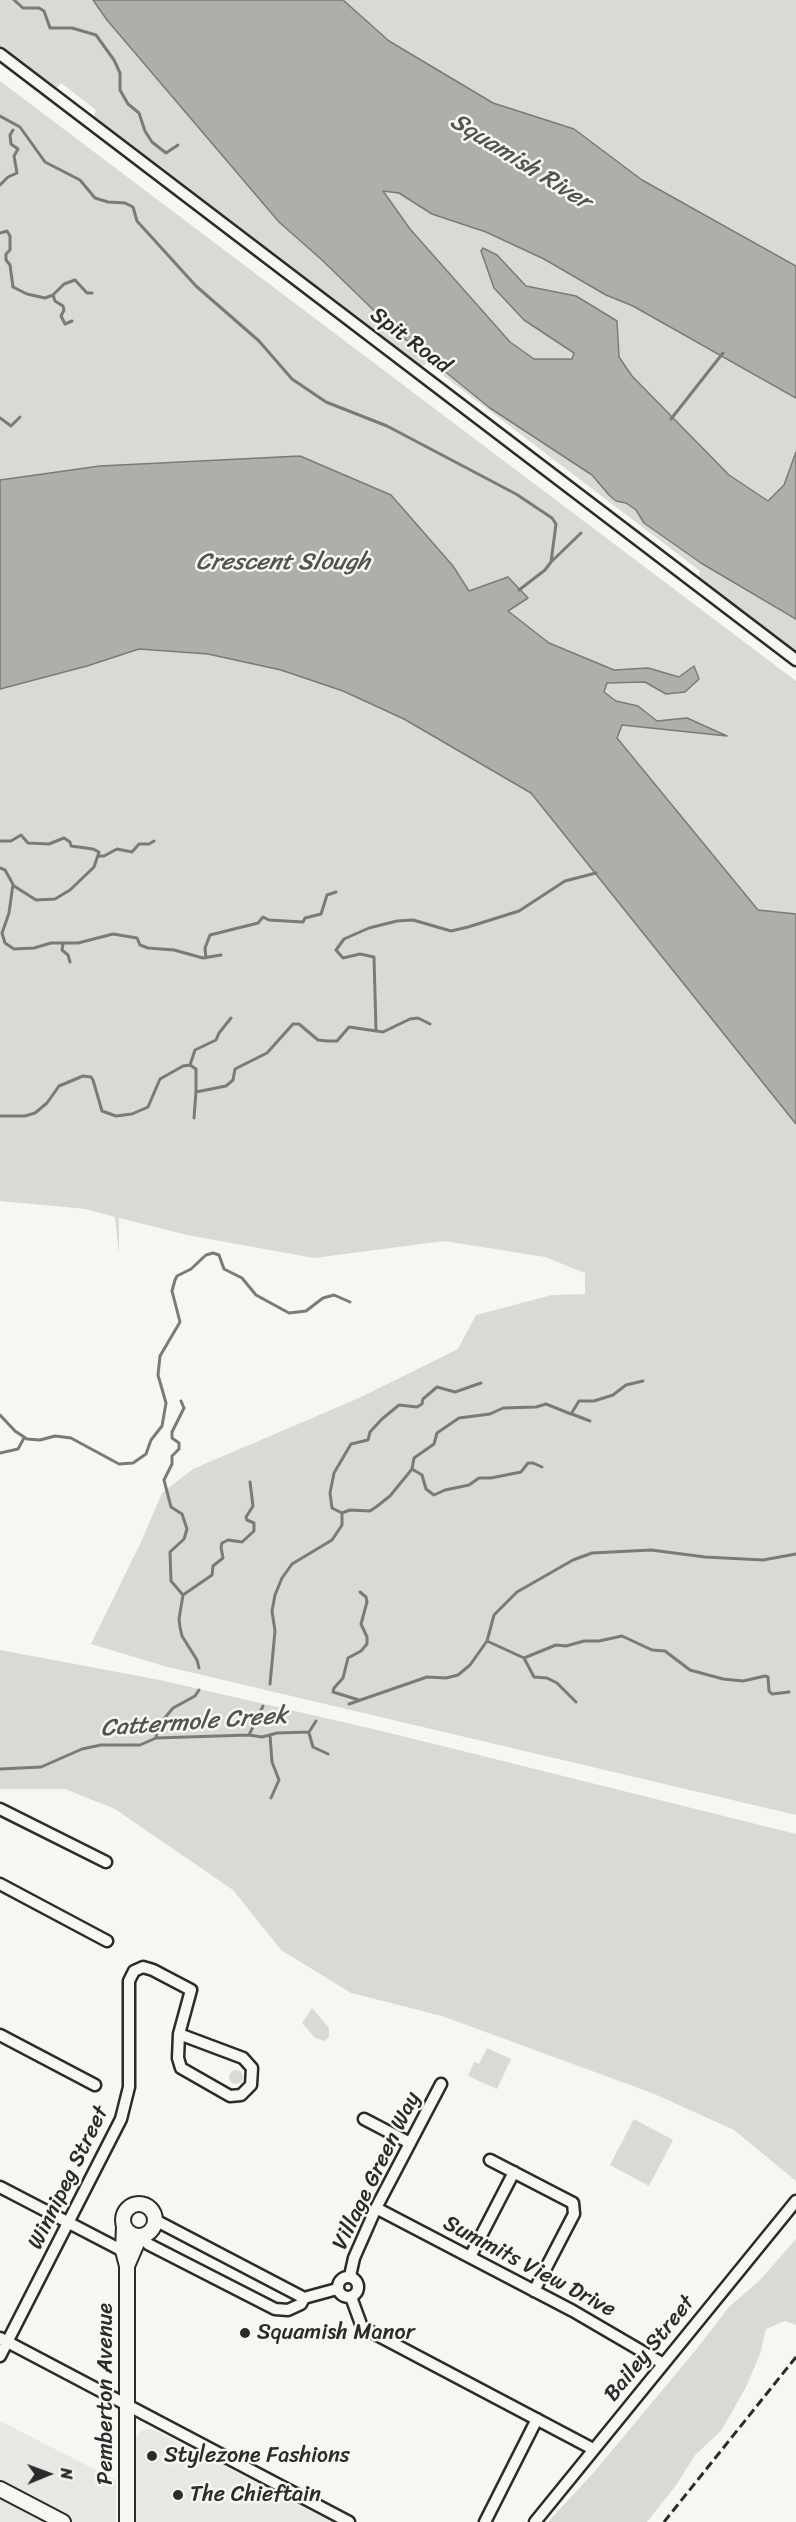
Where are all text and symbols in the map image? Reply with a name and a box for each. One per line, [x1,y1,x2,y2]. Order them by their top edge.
water label: Squamish River [445,107,595,217]
street label: Spit Road [365,302,455,380]
water label: Crescent Slough [196,549,370,577]
water label: Cattermole Creek [100,1702,288,1744]
street label: Village Green Way [327,2088,427,2254]
street label: Winnipeg Street [23,2102,115,2254]
street label: Summits View Drive [438,2210,620,2324]
street label: Bailey Street [599,2291,701,2407]
street label: Pemberton Avenue [93,2303,119,2485]
place label: Squamish Manor [257,2320,415,2346]
marker: Squamish Manor [238,2326,252,2340]
place label: Stylezone Fashions [164,2443,350,2469]
north arrow [18,2444,78,2504]
marker: Stylezone Fashions [145,2449,159,2463]
text: N [52,2468,81,2479]
place label: The Chieftain [190,2482,321,2508]
marker: The Chieftain [171,2488,185,2502]

